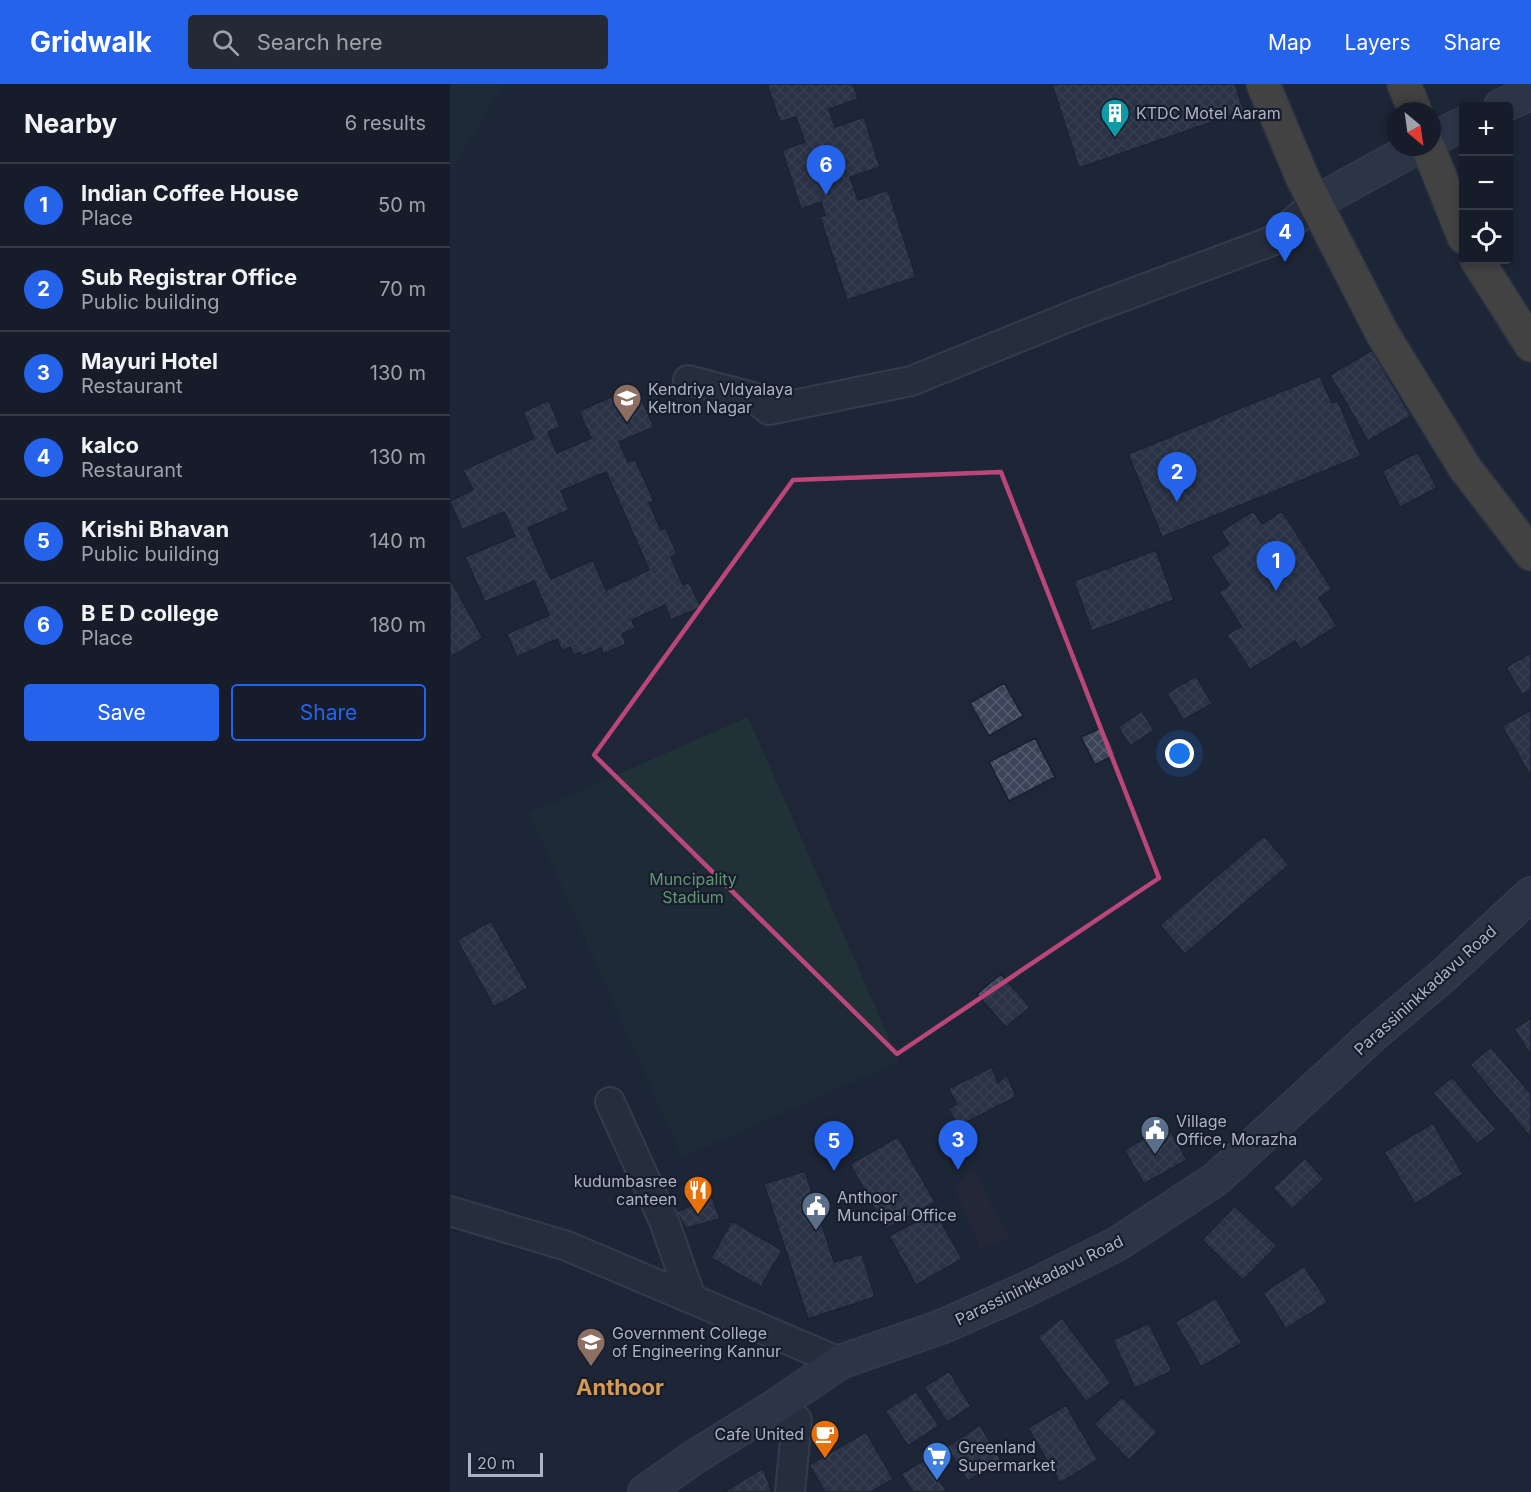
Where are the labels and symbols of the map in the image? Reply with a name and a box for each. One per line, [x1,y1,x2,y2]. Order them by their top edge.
building icon: KTDC Motel Aaram [1099,97,1131,139]
north arrow [1387,102,1441,156]
place label: KTDC Motel Aaram [1136,103,1281,123]
pin: 6 [806,146,845,195]
pin: 4 [1266,212,1304,262]
place label: Kendriya VIdyalaya Keltron Nagar [648,379,793,417]
school or university icon: Kendriya VIdyalaya Keltron Nagar [611,382,643,424]
pin: 2 [1158,452,1196,502]
pin: 1 [1256,542,1296,591]
your location [1165,739,1194,768]
park label: Muncipality Stadium [649,869,737,907]
street label: Parassininkkadavu Road [1350,921,1500,1059]
place label: Village Office, Morazha [1176,1111,1297,1149]
public building icon: Village Office, Morazha [1139,1114,1171,1156]
pin: 3 [938,1120,978,1170]
pin: 5 [814,1122,854,1171]
place label: kudumbasree canteen [574,1171,677,1209]
restaurant icon: kudumbasree canteen [682,1174,714,1216]
place label: Anthoor Muncipal Office [837,1187,957,1225]
public building icon: Anthoor Muncipal Office [800,1190,832,1232]
street label: Parassininkkadavu Road [952,1231,1126,1329]
place label: Government College of Engineering Kannur [612,1323,781,1361]
school or university icon: Government College of Engineering Kannur [575,1326,607,1368]
district label: Anthoor [576,1374,664,1400]
cafe icon: Cafe United [809,1418,841,1460]
place label: Cafe United [715,1424,804,1444]
place label: Greenland Supermarket [958,1437,1055,1475]
supermarket icon: Greenland Supermarket [921,1440,953,1482]
scale bar [468,1450,543,1478]

